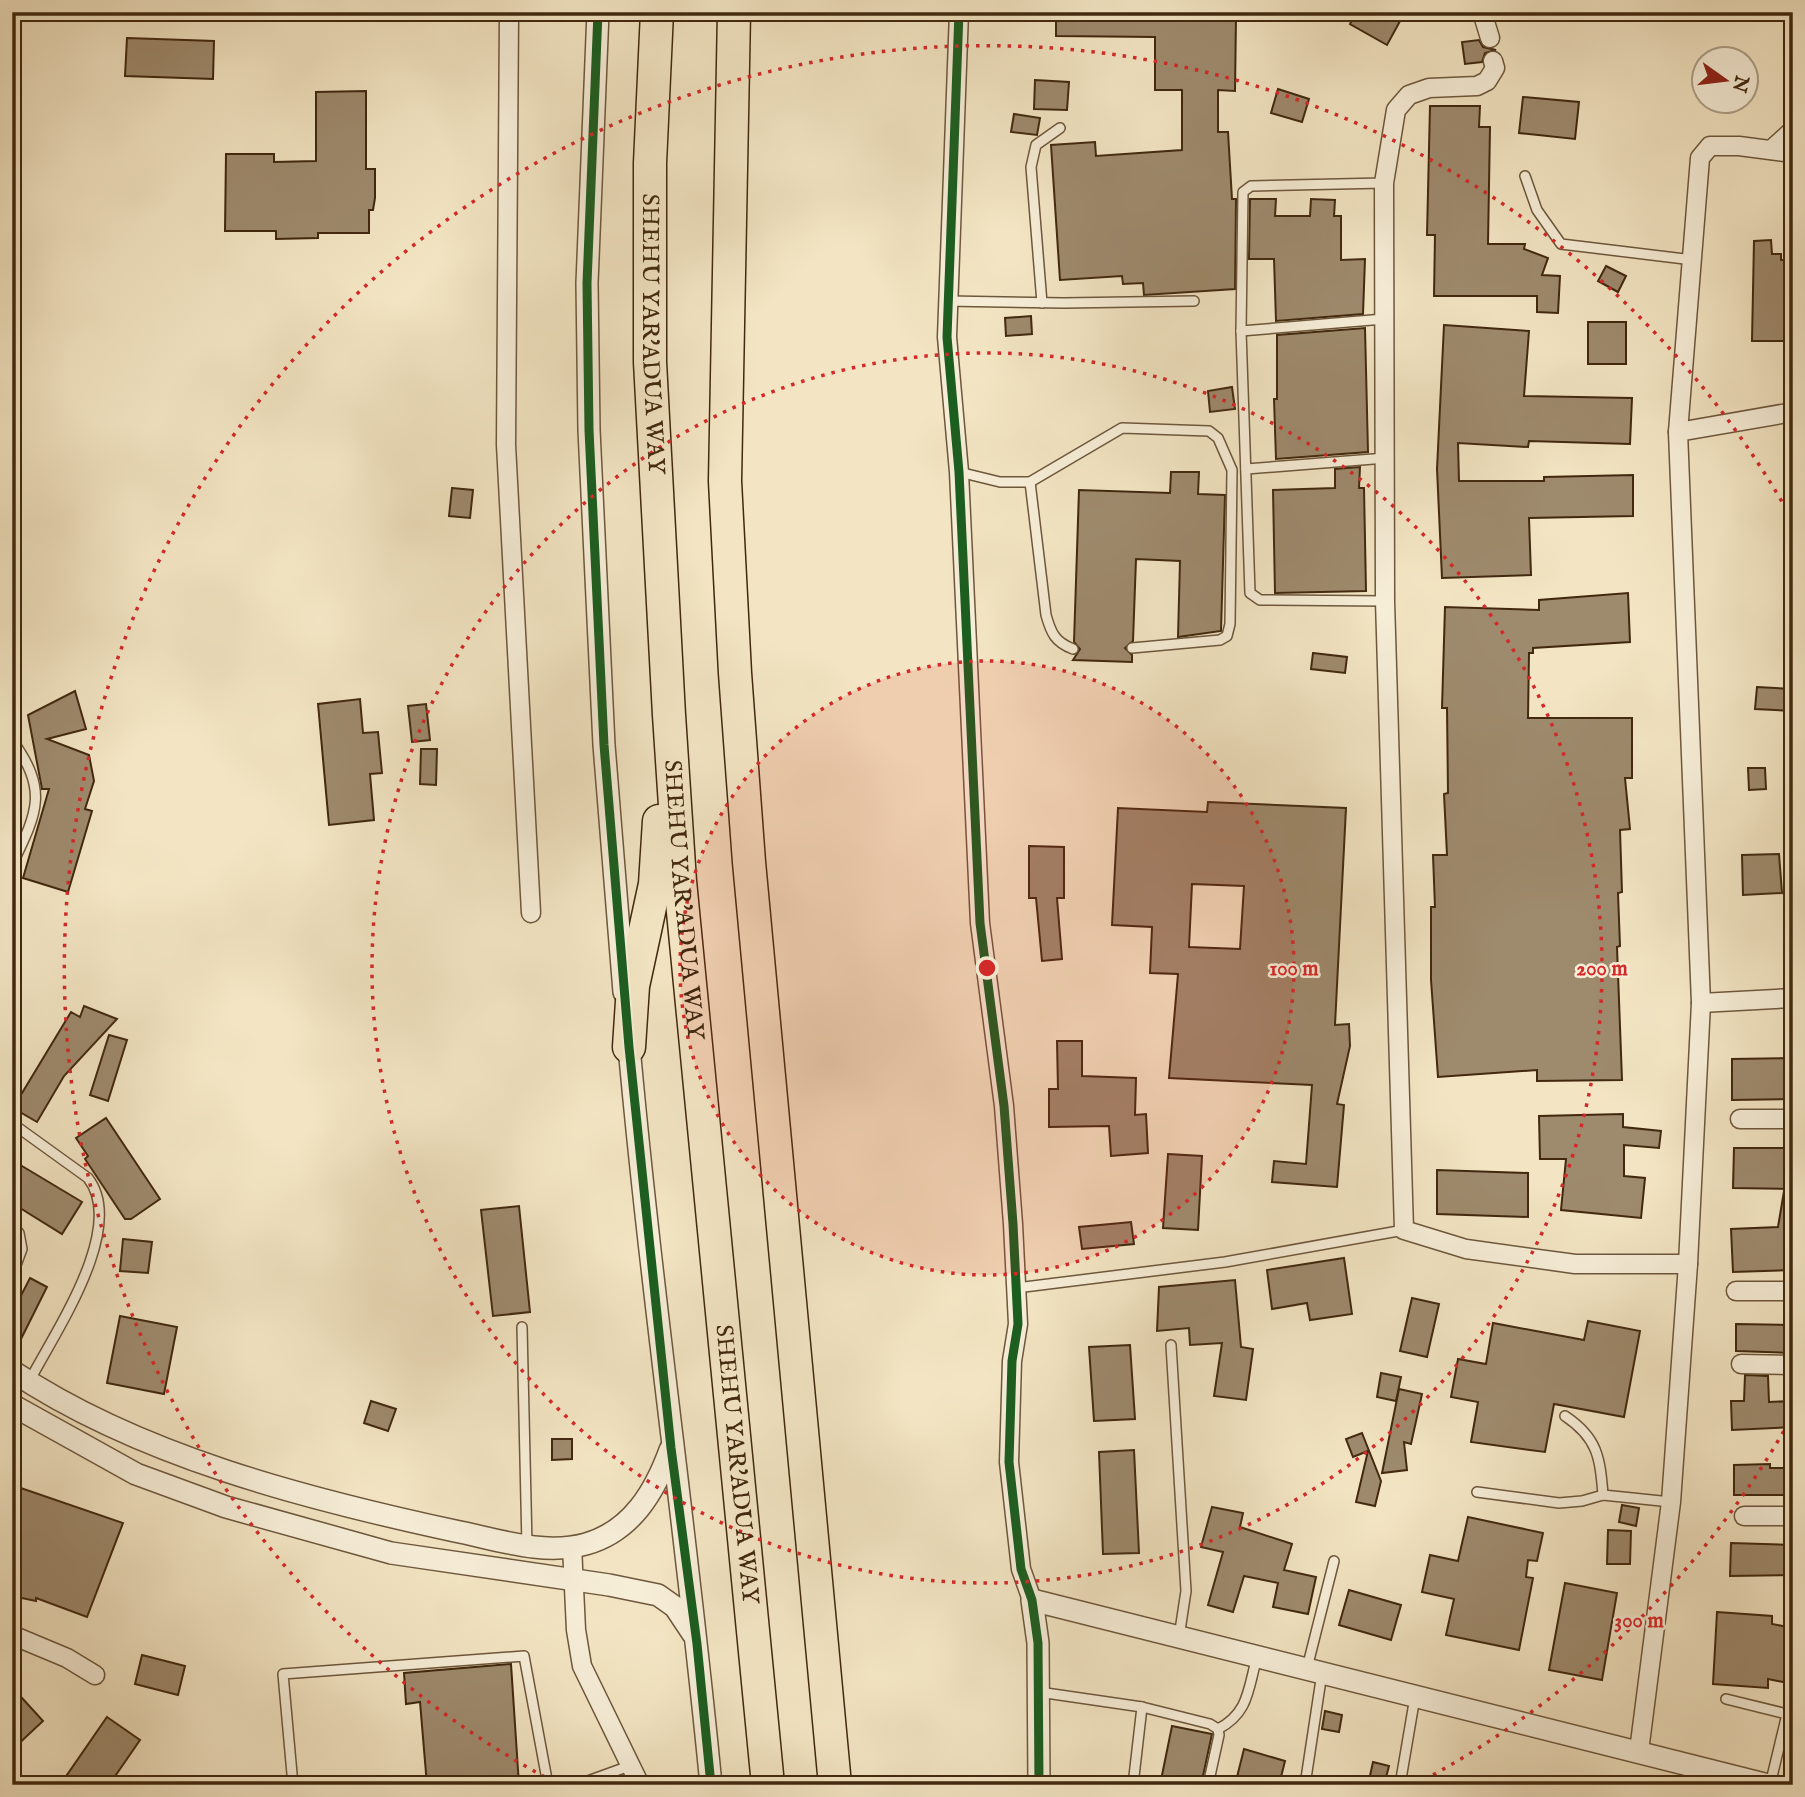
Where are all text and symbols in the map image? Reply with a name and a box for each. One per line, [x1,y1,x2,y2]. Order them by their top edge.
north arrow [1689,46,1759,116]
text: N [1726,72,1753,95]
street label: SHEHU YAR'ADUA WAY [634,193,672,477]
street label: SHEHU YAR'ADUA WAY [657,759,711,1043]
centre of rings [975,956,999,980]
text: 100 m [1269,956,1319,983]
text: 200 m [1576,956,1628,983]
street label: SHEHU YAR'ADUA WAY [708,1323,766,1607]
text: 300 m [1614,1608,1664,1635]

